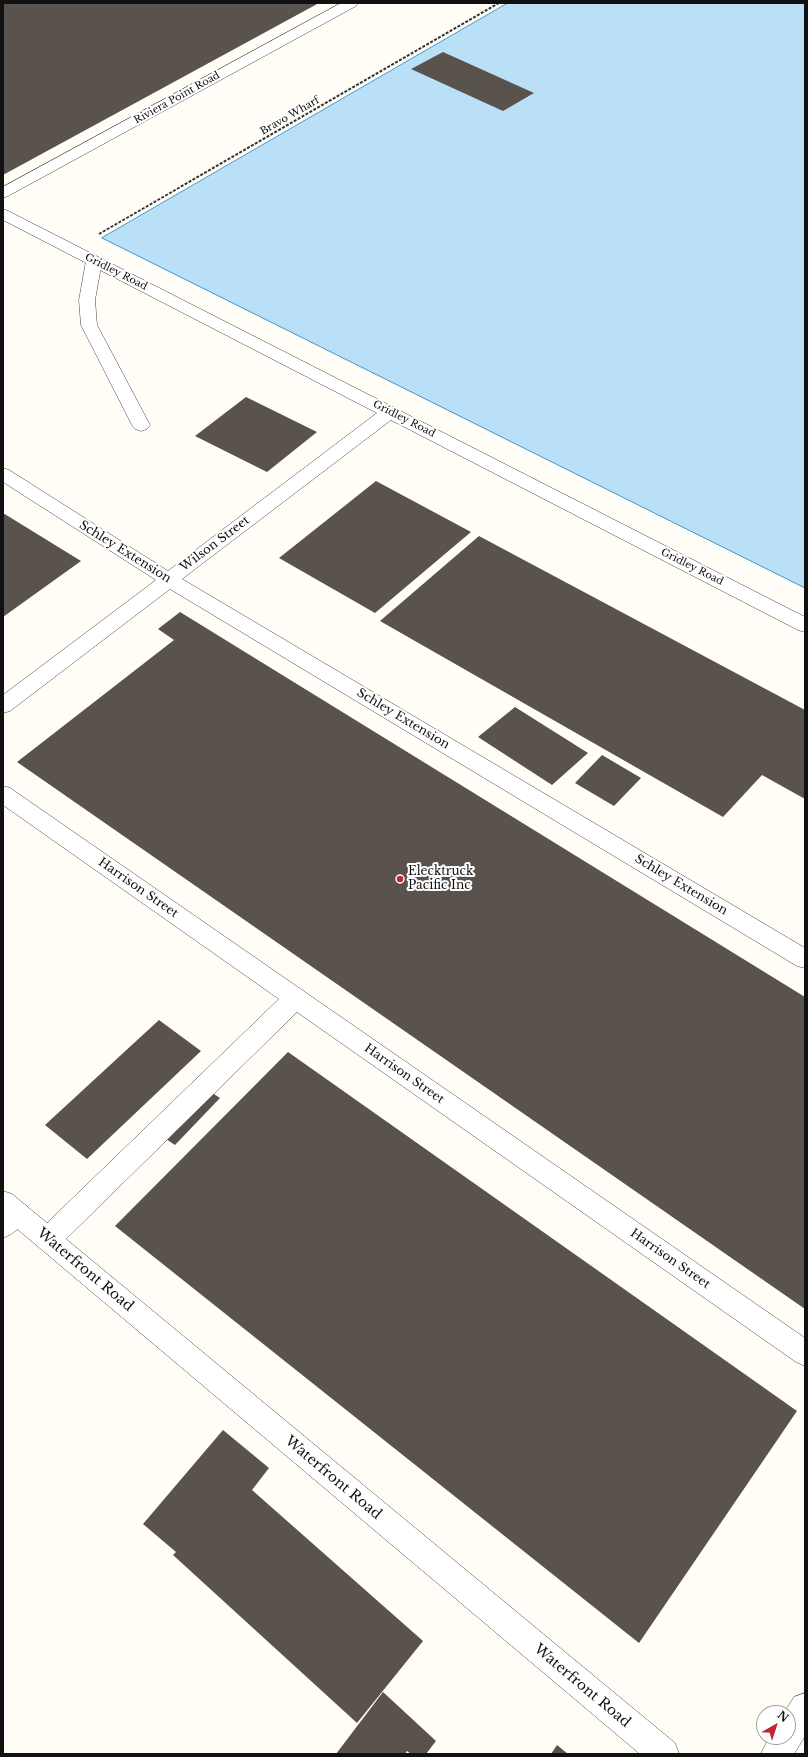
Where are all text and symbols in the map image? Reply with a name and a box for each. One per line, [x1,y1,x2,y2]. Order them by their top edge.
street label: Riviera Point Road [132,69,222,127]
street label: Bravo Wharf [258,94,322,138]
street label: Gridley Road [83,251,149,293]
street label: Gridley Road [371,398,437,440]
street label: Wilson Street [177,513,253,575]
street label: Schley Extension [76,518,174,586]
street label: Gridley Road [659,546,725,588]
street label: Schley Extension [354,686,452,752]
street label: Schley Extension [632,852,730,918]
street label: Harrison Street [95,855,181,921]
place label: Elecktruck Pacific Inc [408,865,473,893]
marker: Elecktruck Pacific Inc [395,874,405,884]
street label: Harrison Street [361,1041,447,1107]
street label: Waterfront Road [33,1225,137,1315]
street label: Harrison Street [627,1226,713,1292]
street label: Waterfront Road [281,1433,385,1523]
street label: Waterfront Road [530,1641,634,1731]
north arrow [756,1705,796,1745]
text: N [774,1708,791,1725]

